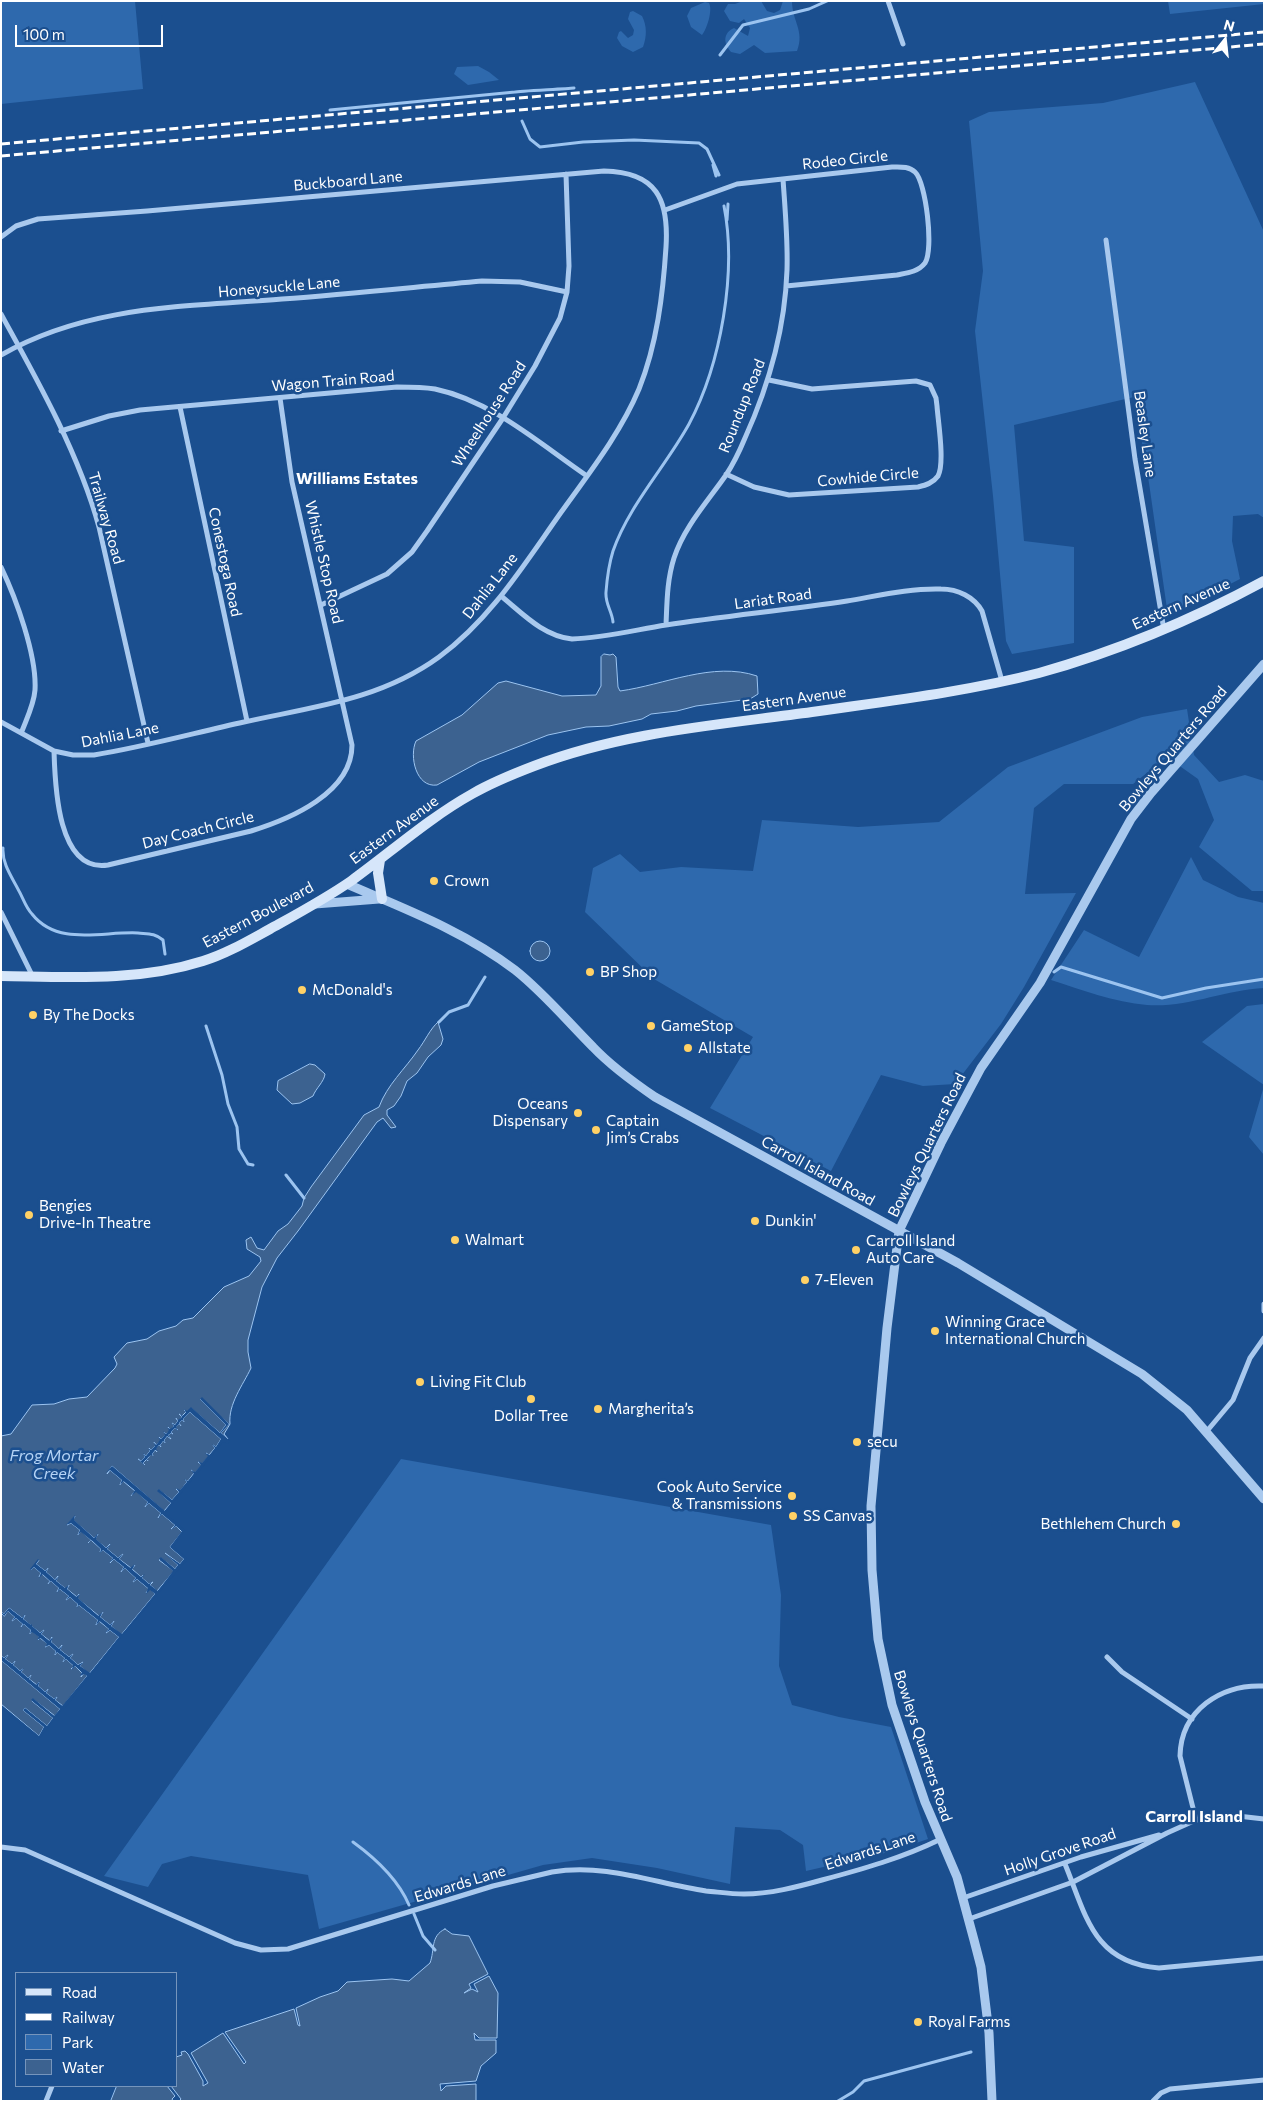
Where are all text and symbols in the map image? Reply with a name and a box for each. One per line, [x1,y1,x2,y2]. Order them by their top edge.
scale bar [18,15,165,47]
north arrow [1200,15,1250,65]
text: N [1222,15,1237,35]
text: 100 m [23,25,65,43]
street label: Rodeo Circle [801,147,889,173]
street label: Buckboard Lane [293,167,403,195]
street label: Honeysuckle Lane [217,273,341,301]
street label: Roundup Road [715,357,769,455]
street label: Wheelhouse Road [448,358,530,470]
street label: Wagon Train Road [271,367,395,395]
street label: Beasley Lane [1130,389,1160,479]
street label: Cowhide Circle [816,464,920,490]
district label: Williams Estates [296,469,418,489]
street label: Trailway Road [84,470,128,566]
street label: Whistle Stop Road [301,499,347,625]
street label: Conestoga Road [205,506,245,618]
street label: Dahlia Lane [459,549,521,623]
street label: Eastern Avenue [1129,574,1233,634]
street label: Lariat Road [733,585,813,613]
street label: Eastern Avenue [741,683,847,715]
street label: Bowleys Quarters Road [1115,683,1231,815]
street label: Dahlia Lane [80,719,160,751]
street label: Eastern Avenue [346,792,442,868]
street label: Day Coach Circle [140,807,256,853]
place label: Crown [444,872,489,890]
marker: Crown [428,875,440,887]
street label: Eastern Boulevard [199,878,317,952]
place label: BP Shop [600,963,657,981]
marker: BP Shop [584,966,596,978]
place label: McDonald's [312,981,393,999]
marker: McDonald's [296,984,308,996]
place label: By The Docks [43,1006,135,1024]
marker: By The Docks [27,1009,39,1021]
place label: GameStop [661,1017,733,1035]
marker: GameStop [645,1020,657,1032]
place label: Allstate [698,1039,751,1057]
marker: Allstate [682,1042,694,1054]
street label: Bowleys Quarters Road [884,1070,970,1220]
place label: Oceans Dispensary [492,1095,568,1130]
marker: Oceans Dispensary [572,1107,584,1119]
place label: Captain Jim’s Crabs [606,1112,679,1147]
marker: Captain Jim’s Crabs [590,1124,602,1136]
street label: Carroll Island Road [758,1132,878,1210]
place label: Bengies Drive-In Theatre [39,1197,151,1232]
marker: Bengies Drive-In Theatre [23,1209,35,1221]
place label: Dunkin' [765,1212,817,1230]
marker: Dunkin' [749,1215,761,1227]
place label: Walmart [465,1231,524,1249]
place label: Carroll Island Auto Care [866,1232,955,1267]
marker: Walmart [449,1234,461,1246]
marker: Carroll Island Auto Care [850,1244,862,1256]
place label: 7-Eleven [815,1271,874,1289]
marker: 7-Eleven [799,1274,811,1286]
place label: Winning Grace International Church [945,1313,1085,1348]
marker: Winning Grace International Church [929,1325,941,1337]
place label: Living Fit Club [430,1373,526,1391]
marker: Living Fit Club [414,1376,426,1388]
marker: Dollar Tree [525,1393,537,1405]
place label: Margherita’s [608,1400,694,1418]
marker: Margherita’s [592,1403,604,1415]
place label: Dollar Tree [494,1407,568,1425]
place label: secu [867,1433,898,1451]
marker: secu [851,1436,863,1448]
water label: Frog Mortar Creek [10,1446,98,1484]
place label: Cook Auto Service & Transmissions [657,1478,782,1513]
marker: Cook Auto Service & Transmissions [786,1490,798,1502]
place label: SS Canvas [803,1507,872,1525]
marker: SS Canvas [787,1510,799,1522]
place label: Bethlehem Church [1041,1515,1166,1533]
marker: Bethlehem Church [1170,1518,1182,1530]
street label: Bowleys Quarters Road [890,1668,956,1824]
district label: Carroll Island [1145,1807,1243,1827]
street label: Holly Grove Road [1002,1824,1118,1880]
street label: Edwards Lane [822,1828,918,1874]
street label: Edwards Lane [412,1862,508,1906]
legend [15,1972,178,2087]
text: Road [62,1983,97,2001]
text: Railway [62,2008,115,2026]
place label: Royal Farms [928,2013,1010,2031]
marker: Royal Farms [912,2016,924,2028]
text: Park [62,2033,93,2051]
text: Water [62,2058,104,2076]

